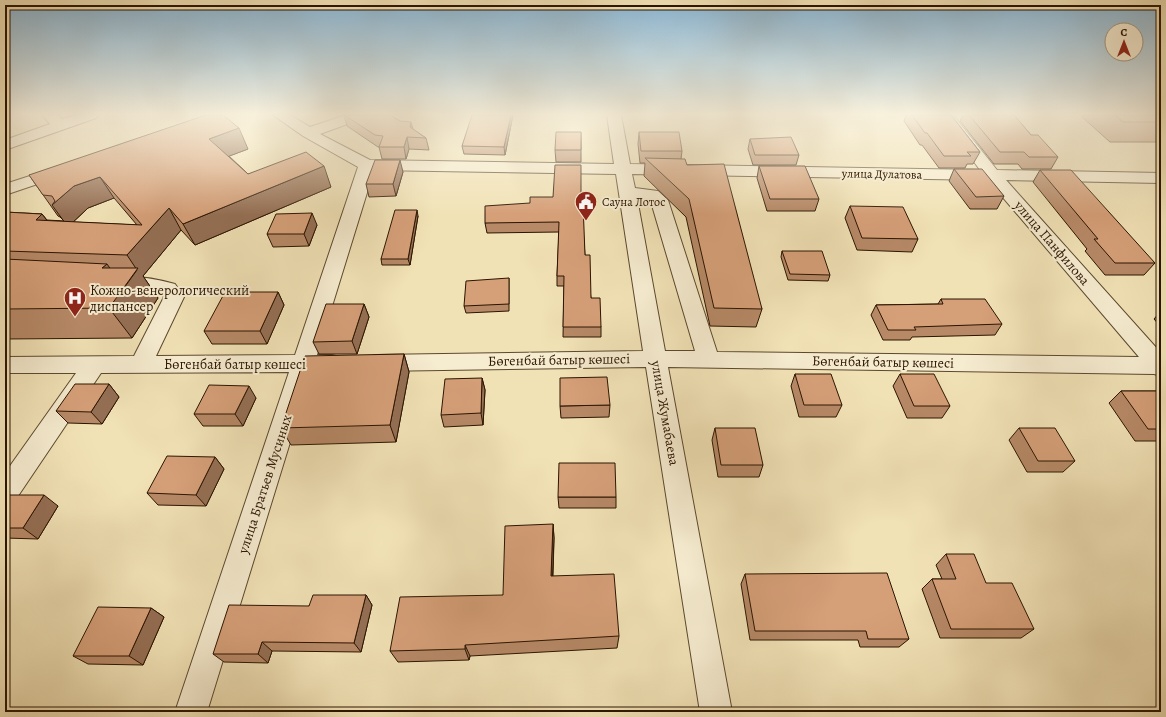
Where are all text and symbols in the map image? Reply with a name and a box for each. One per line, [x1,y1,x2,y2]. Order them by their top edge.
north arrow [1104,22,1144,62]
text: С [1121,25,1128,40]
street label: улица Дулатова [841,165,923,183]
public building icon: Сауна Лотос [573,189,599,222]
place label: Сауна Лотос [602,194,665,210]
street label: улица Панфилова [1009,196,1095,290]
place label: Кожно-венерологический диспансер [89,281,249,316]
hospital icon: Кожно-венерологический диспансер [62,285,88,318]
street label: Бөгенбай батыр көшесі [488,349,630,371]
street label: Бөгенбай батыр көшесі [812,351,954,373]
street label: Бөгенбай батыр көшесі [164,355,306,374]
street label: улица Жумабаева [646,358,684,468]
street label: улица Братьев Мусиных [233,412,296,557]

